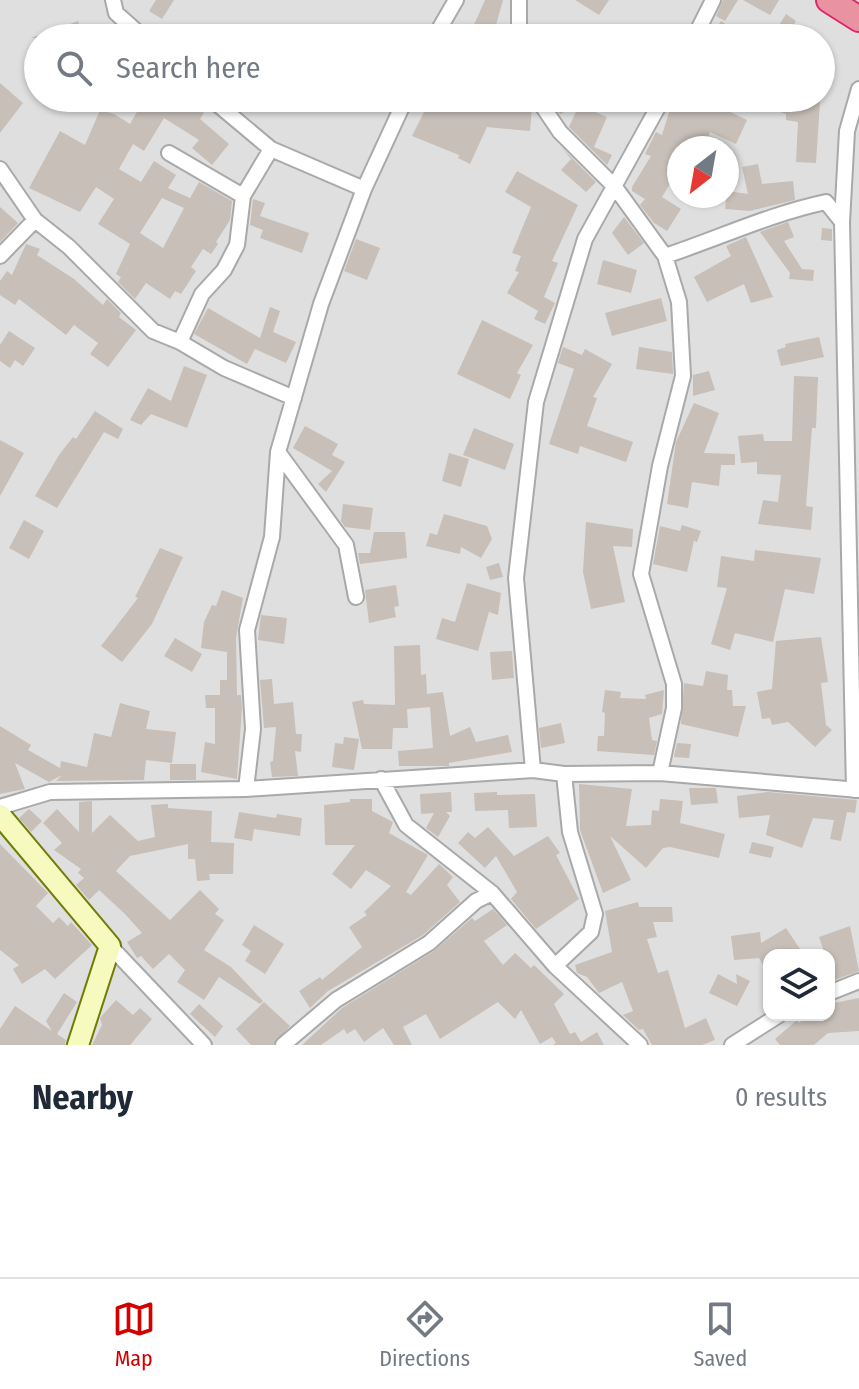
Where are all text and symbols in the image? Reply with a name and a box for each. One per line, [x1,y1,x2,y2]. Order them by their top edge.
search box [24,24,835,112]
icon: search [52,46,96,90]
text: Search here [116,50,261,86]
north arrow [667,136,739,208]
map controls [763,949,835,1021]
button: layers [763,949,835,1021]
text: Nearby [32,1077,133,1118]
text: 0 results [735,1082,827,1113]
tab: Map [112,1297,156,1372]
tab: Directions [379,1297,470,1372]
tab: Saved [694,1297,747,1372]

